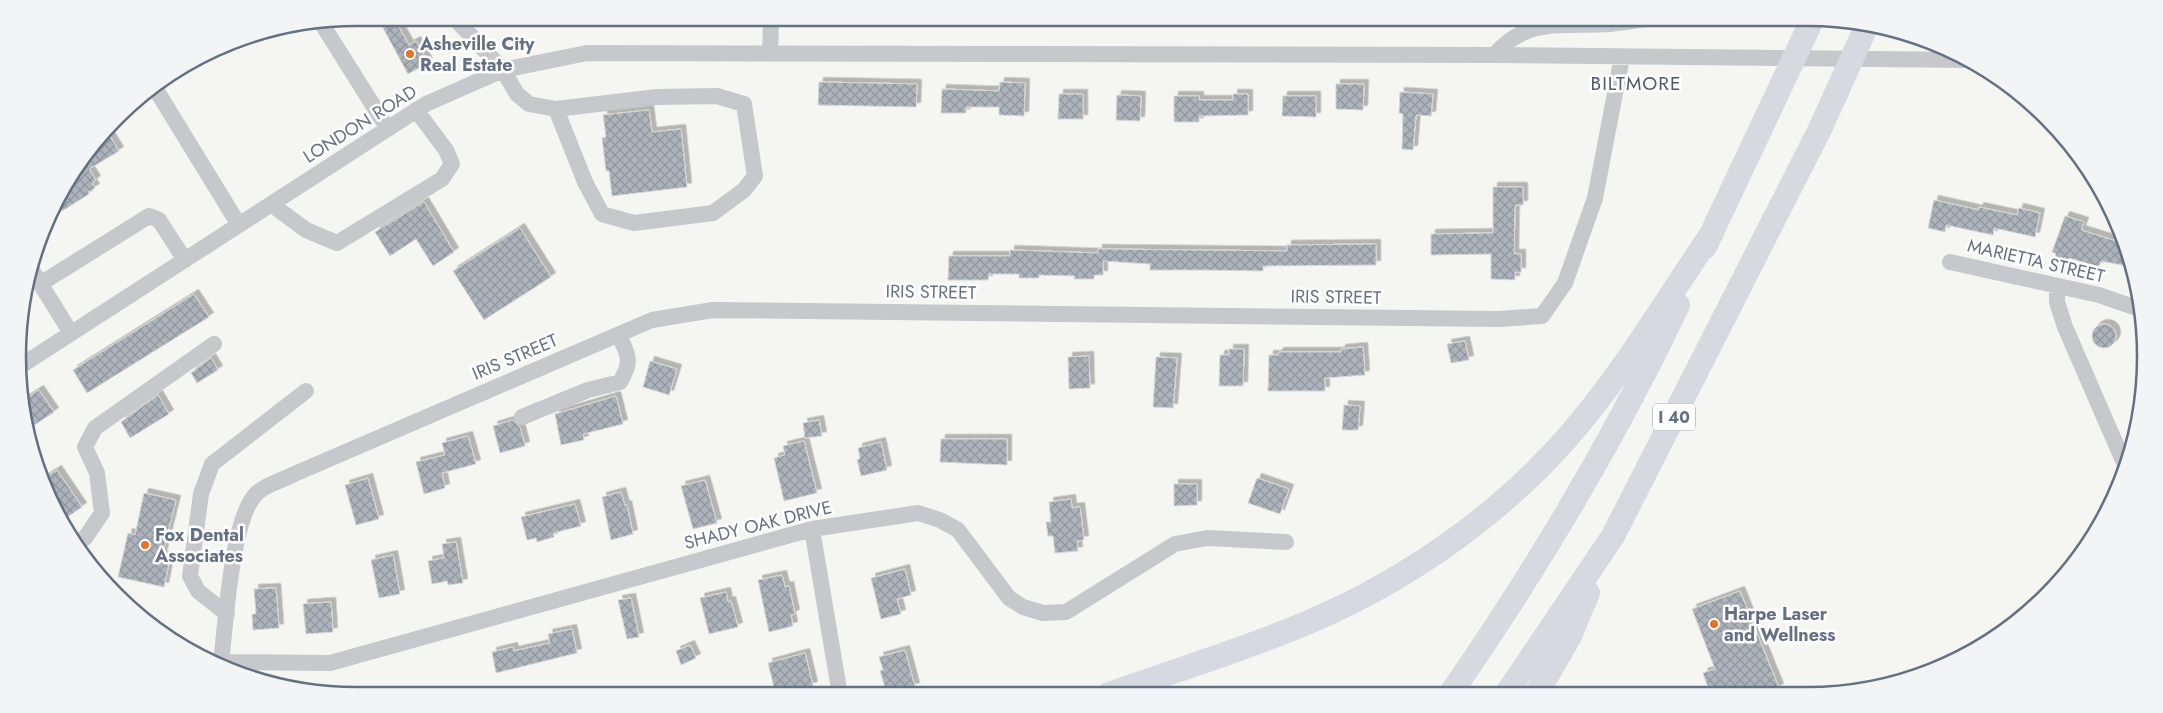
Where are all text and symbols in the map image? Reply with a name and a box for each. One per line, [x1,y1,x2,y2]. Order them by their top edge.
place label: Asheville City Real Estate [419,31,535,78]
marker: Asheville City Real Estate [404,48,416,60]
district label: BILTMORE [1591,70,1681,97]
street label: LONDON ROAD [298,79,422,169]
street label: MARIETTA STREET [1965,233,2108,290]
street label: IRIS STREET [885,278,977,306]
street label: IRIS STREET [1290,283,1382,311]
street label: IRIS STREET [468,327,562,387]
road number: I 40 [1653,404,1695,431]
street label: SHADY OAK DRIVE [681,494,835,556]
place label: Fox Dental Associates [154,522,244,569]
marker: Fox Dental Associates [139,539,151,551]
place label: Harpe Laser and Wellness [1724,601,1835,648]
marker: Harpe Laser and Wellness [1708,618,1720,630]

